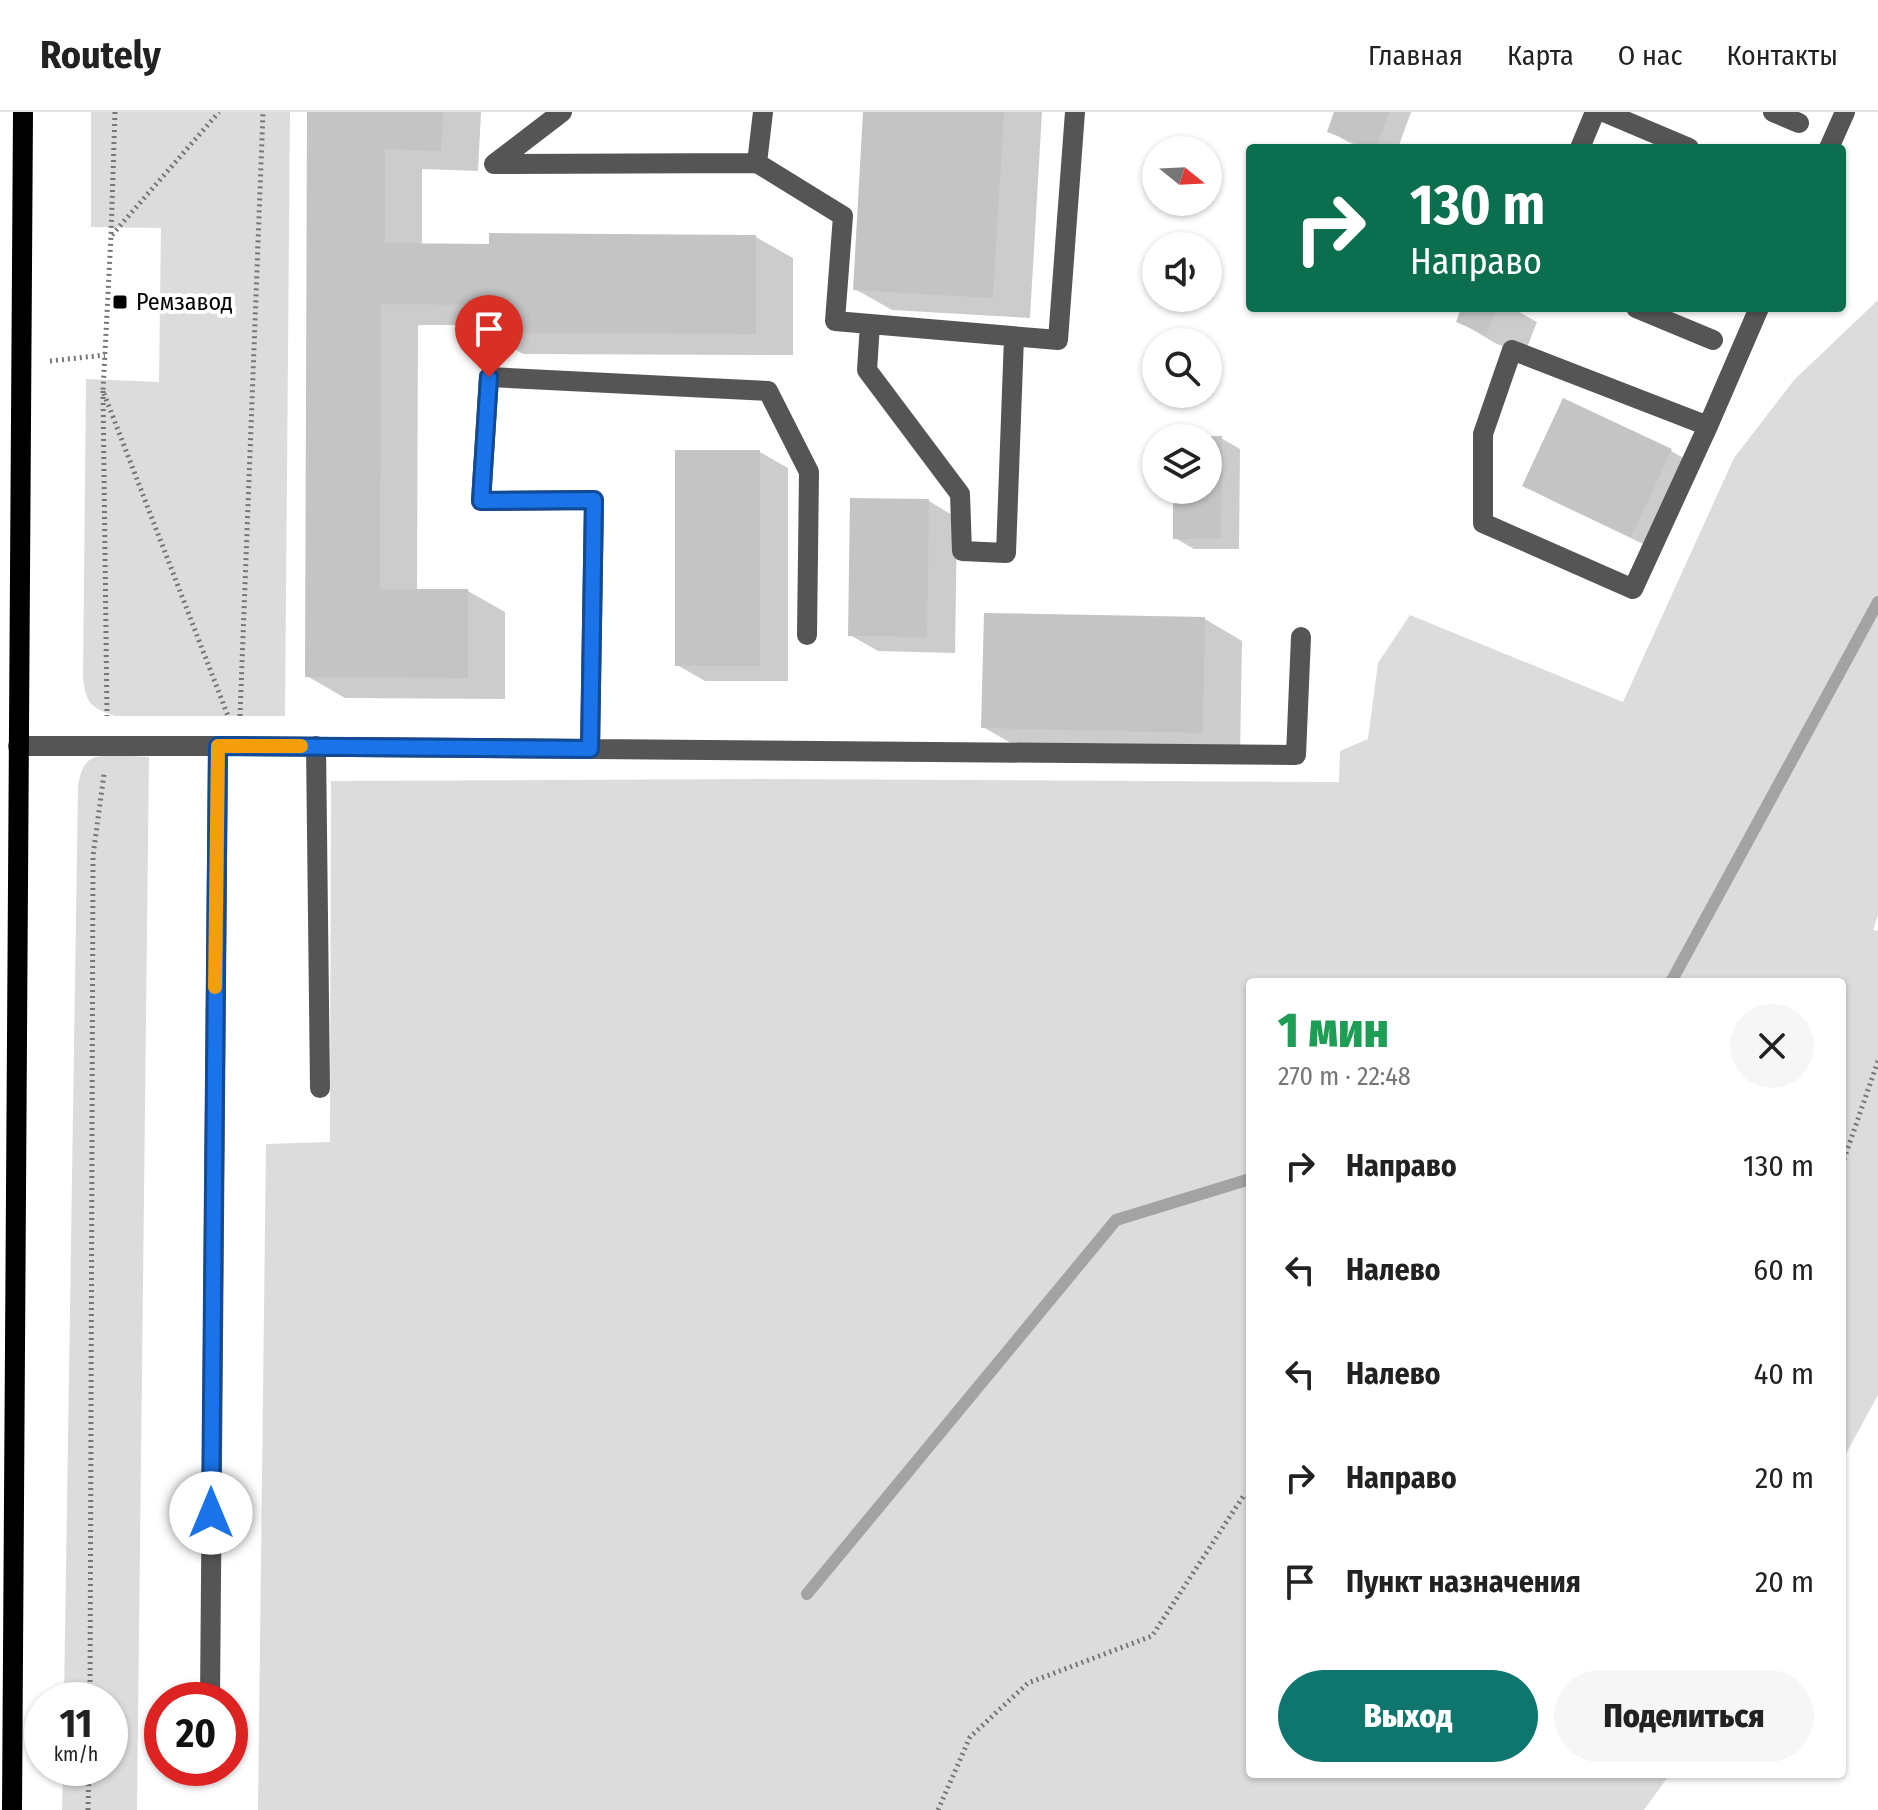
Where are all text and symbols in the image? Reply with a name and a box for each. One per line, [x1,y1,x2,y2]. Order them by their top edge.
text: Routely [40,32,161,78]
text: Главная [1368,39,1463,72]
text: Карта [1507,39,1574,72]
text: О нас [1618,39,1683,72]
text: Контакты [1727,39,1838,72]
north arrow [1142,136,1222,216]
map controls [1142,136,1222,504]
text: 130 m [1410,172,1545,239]
icon: right [1278,176,1382,280]
button: sound [1142,232,1222,312]
text: Направо [1410,240,1542,284]
place label: Ремзавод [136,288,233,316]
marker: Ремзавод [111,293,129,311]
pin [455,295,523,377]
icon: arrive [467,307,511,351]
button: search [1142,328,1222,408]
button: layers [1142,424,1222,504]
text: 1 мин [1278,1002,1389,1060]
button: close [1730,1004,1814,1088]
text: 270 m · 22:48 [1278,1061,1411,1092]
icon: right [1278,1144,1322,1188]
text: Направо [1346,1148,1457,1184]
text: 130 m [1743,1148,1814,1184]
icon: left [1278,1248,1322,1292]
text: Налево [1346,1252,1441,1288]
text: 60 m [1753,1252,1814,1288]
icon: left [1278,1352,1322,1396]
text: Налево [1346,1356,1441,1392]
text: 40 m [1754,1356,1814,1392]
icon: right [1278,1456,1322,1500]
text: Направо [1346,1460,1457,1496]
text: 20 m [1755,1460,1814,1496]
position arrow [169,1471,253,1555]
icon: arrive [1278,1560,1322,1604]
text: Пункт назначения [1346,1564,1581,1600]
text: 20 m [1755,1564,1814,1600]
button: Выход [1278,1670,1538,1762]
button: Поделиться [1554,1670,1814,1762]
speed limit sign: 20 [144,1682,248,1786]
text: 11 [59,1700,93,1748]
text: km/h [54,1742,98,1766]

